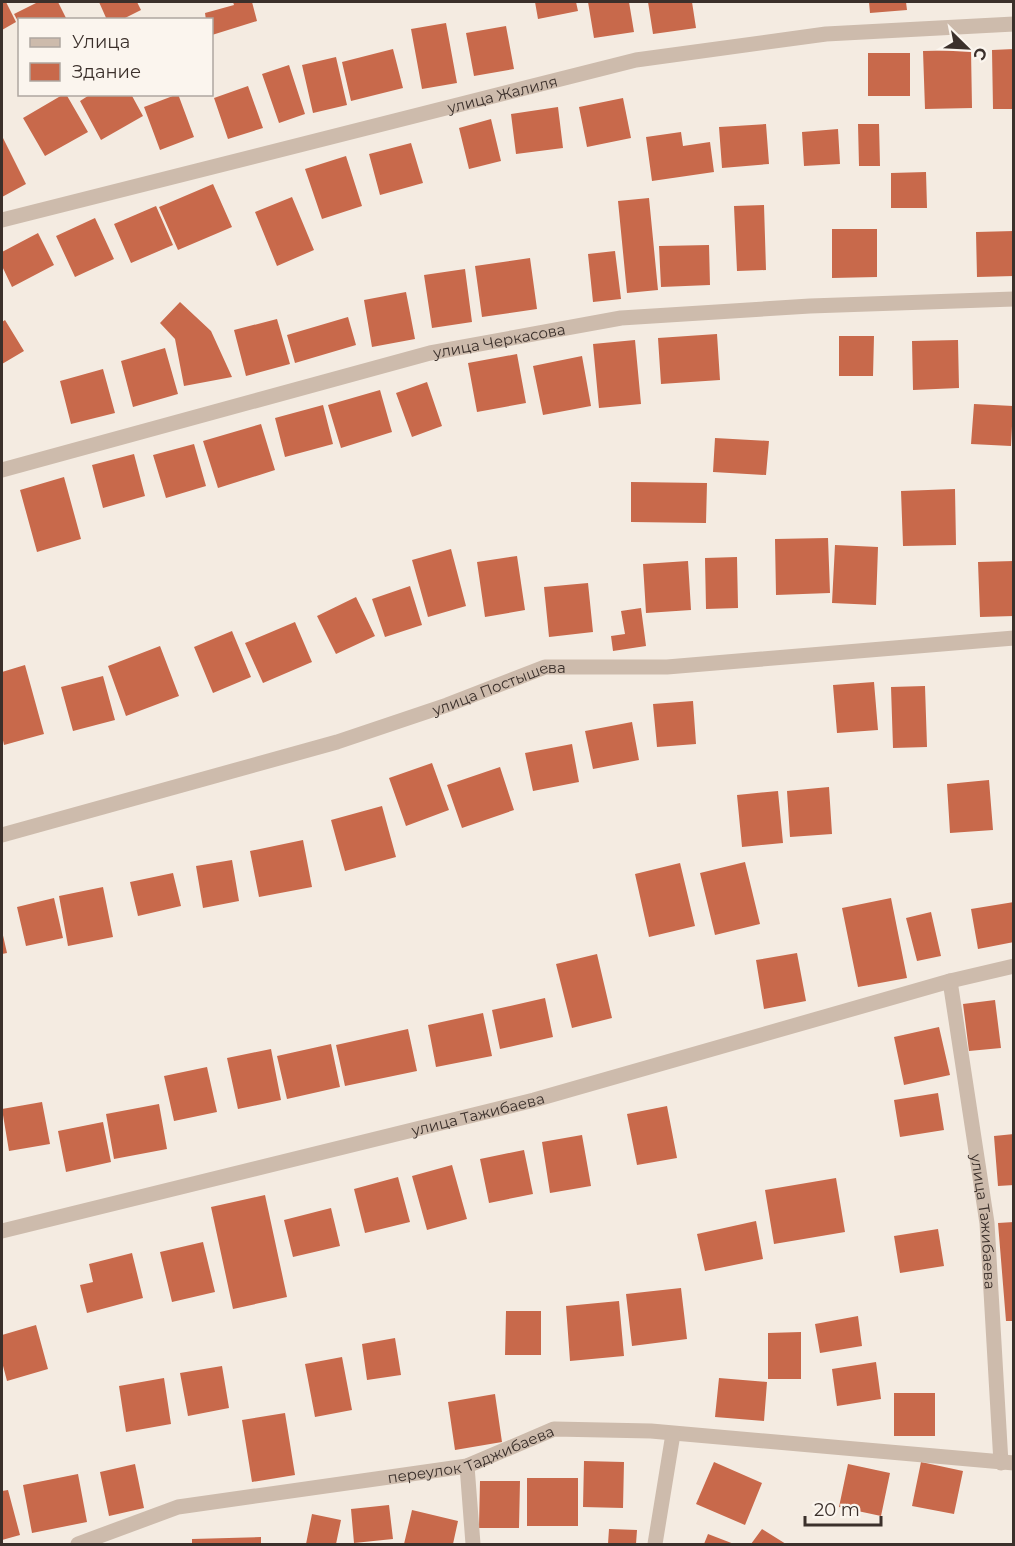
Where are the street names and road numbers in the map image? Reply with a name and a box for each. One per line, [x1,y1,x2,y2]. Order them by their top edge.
street label: улица Жалиля [444,71,559,117]
street label: улица Черкасова [430,319,567,362]
street label: улица Постышева [429,657,566,719]
street label: улица Тажибаева [408,1088,547,1140]
street label: улица Тажибаева [967,1151,1000,1290]
street label: переулок Таджибаева [386,1421,557,1487]

